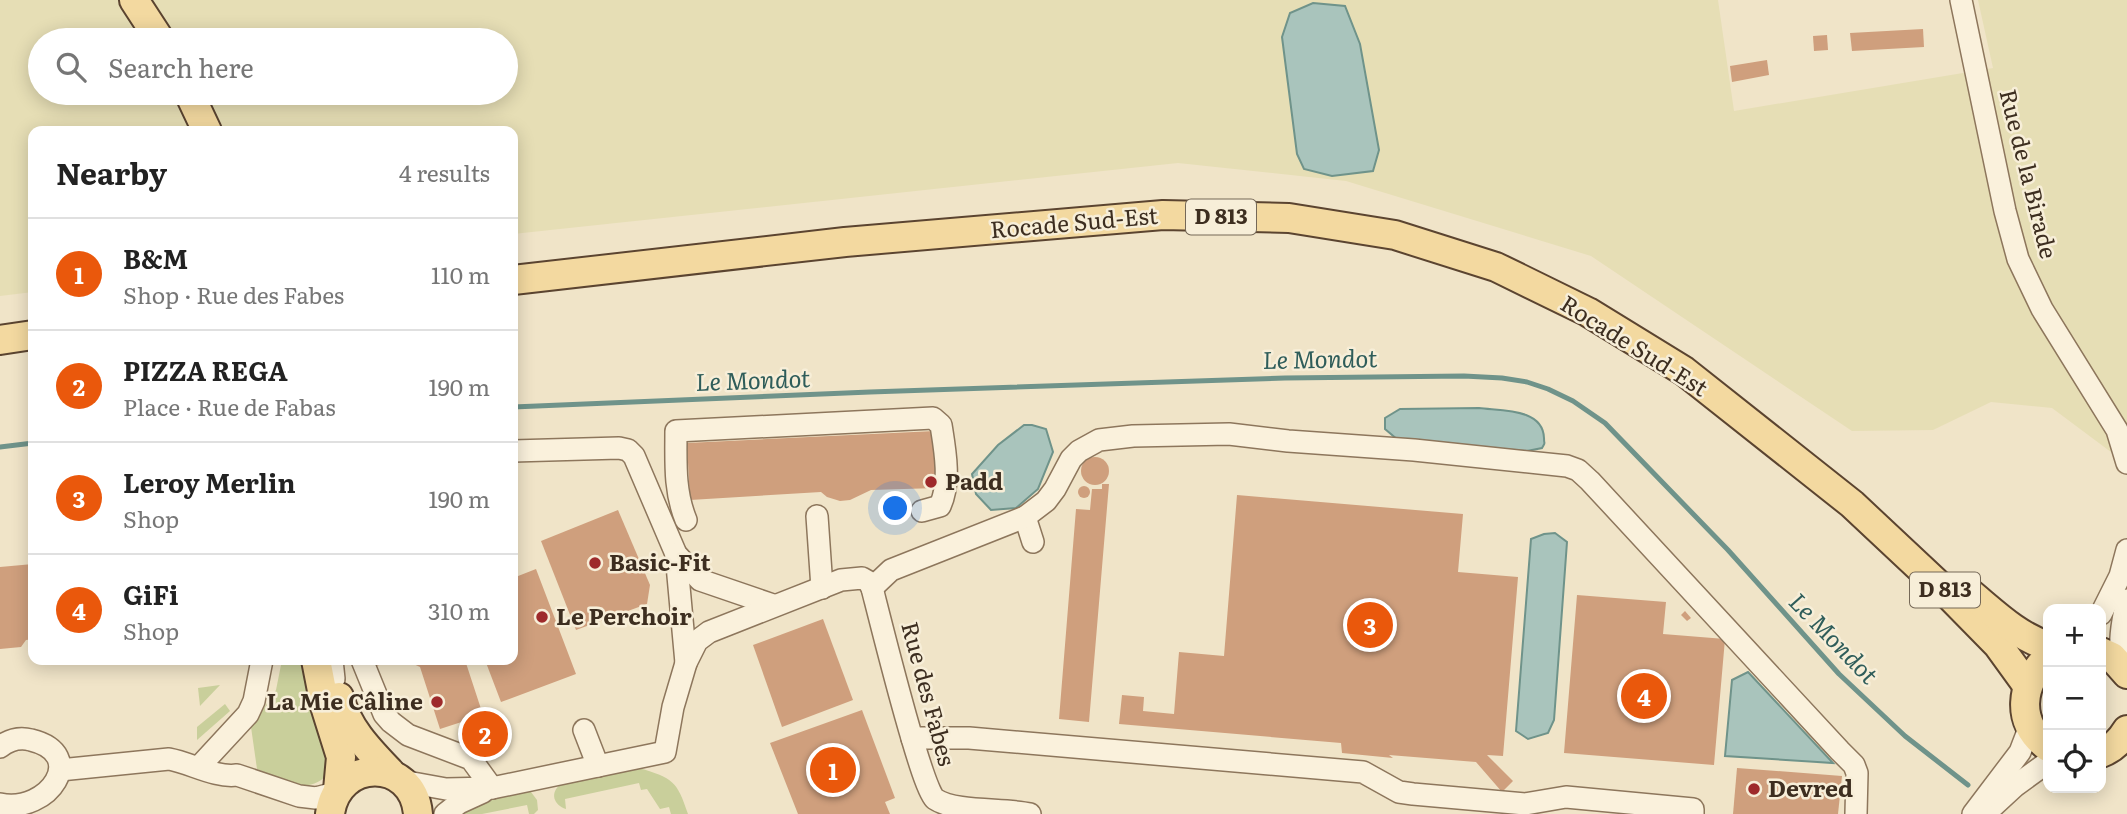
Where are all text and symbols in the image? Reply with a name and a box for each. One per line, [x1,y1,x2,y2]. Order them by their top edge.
search box [28,28,518,105]
text: Search here [108,47,254,86]
icon: search [52,48,90,86]
street label: Rue de la Birade [1992,85,2067,262]
text: Nearby [56,150,167,194]
text: 4 results [399,155,490,189]
street label: Rocade Sud-Est [989,197,1160,245]
road number: D 813 [1186,200,1256,234]
text: B&M [123,238,188,277]
text: 1 [74,257,84,291]
text: 110 m [431,257,490,291]
text: Shop · Rue des Fabes [123,277,344,311]
street label: Rocade Sud-Est [1555,285,1716,404]
water label: Le Mondot [1262,339,1378,376]
text: PIZZA REGA [123,350,288,389]
water label: Le Mondot [695,359,811,398]
text: 2 [73,369,85,403]
text: 190 m [428,369,490,403]
text: Place · Rue de Fabas [123,389,336,423]
text: Leroy Merlin [123,462,296,501]
place label: Padd [945,463,1003,497]
marker: Padd [923,474,939,490]
text: 3 [73,481,85,515]
text: 190 m [428,481,490,515]
your location [878,491,912,525]
text: Shop [123,501,179,535]
place label: Basic-Fit [609,544,711,578]
marker: Basic-Fit [587,555,603,571]
road number: D 813 [1910,572,1980,608]
text: GiFi [123,574,179,613]
water label: Le Mondot [1782,584,1888,691]
text: 4 [72,593,86,627]
text: 310 m [428,593,490,627]
place label: Le Perchoir [556,598,692,632]
pin: 3 [1347,599,1393,651]
map controls [2043,604,2106,793]
button: + [2043,604,2106,667]
marker: Le Perchoir [534,609,550,625]
text: Shop [123,613,179,647]
street label: Rue des Fabes [894,618,966,769]
button: − [2043,667,2106,730]
pin: 4 [1621,670,1667,722]
place label: La Mie Câline [267,683,423,717]
marker: La Mie Câline [429,694,445,710]
pin: 2 [462,708,508,760]
button: locate [2043,730,2106,793]
pin: 1 [810,744,856,796]
place label: Devred [1768,770,1853,804]
marker: Devred [1746,781,1762,797]

